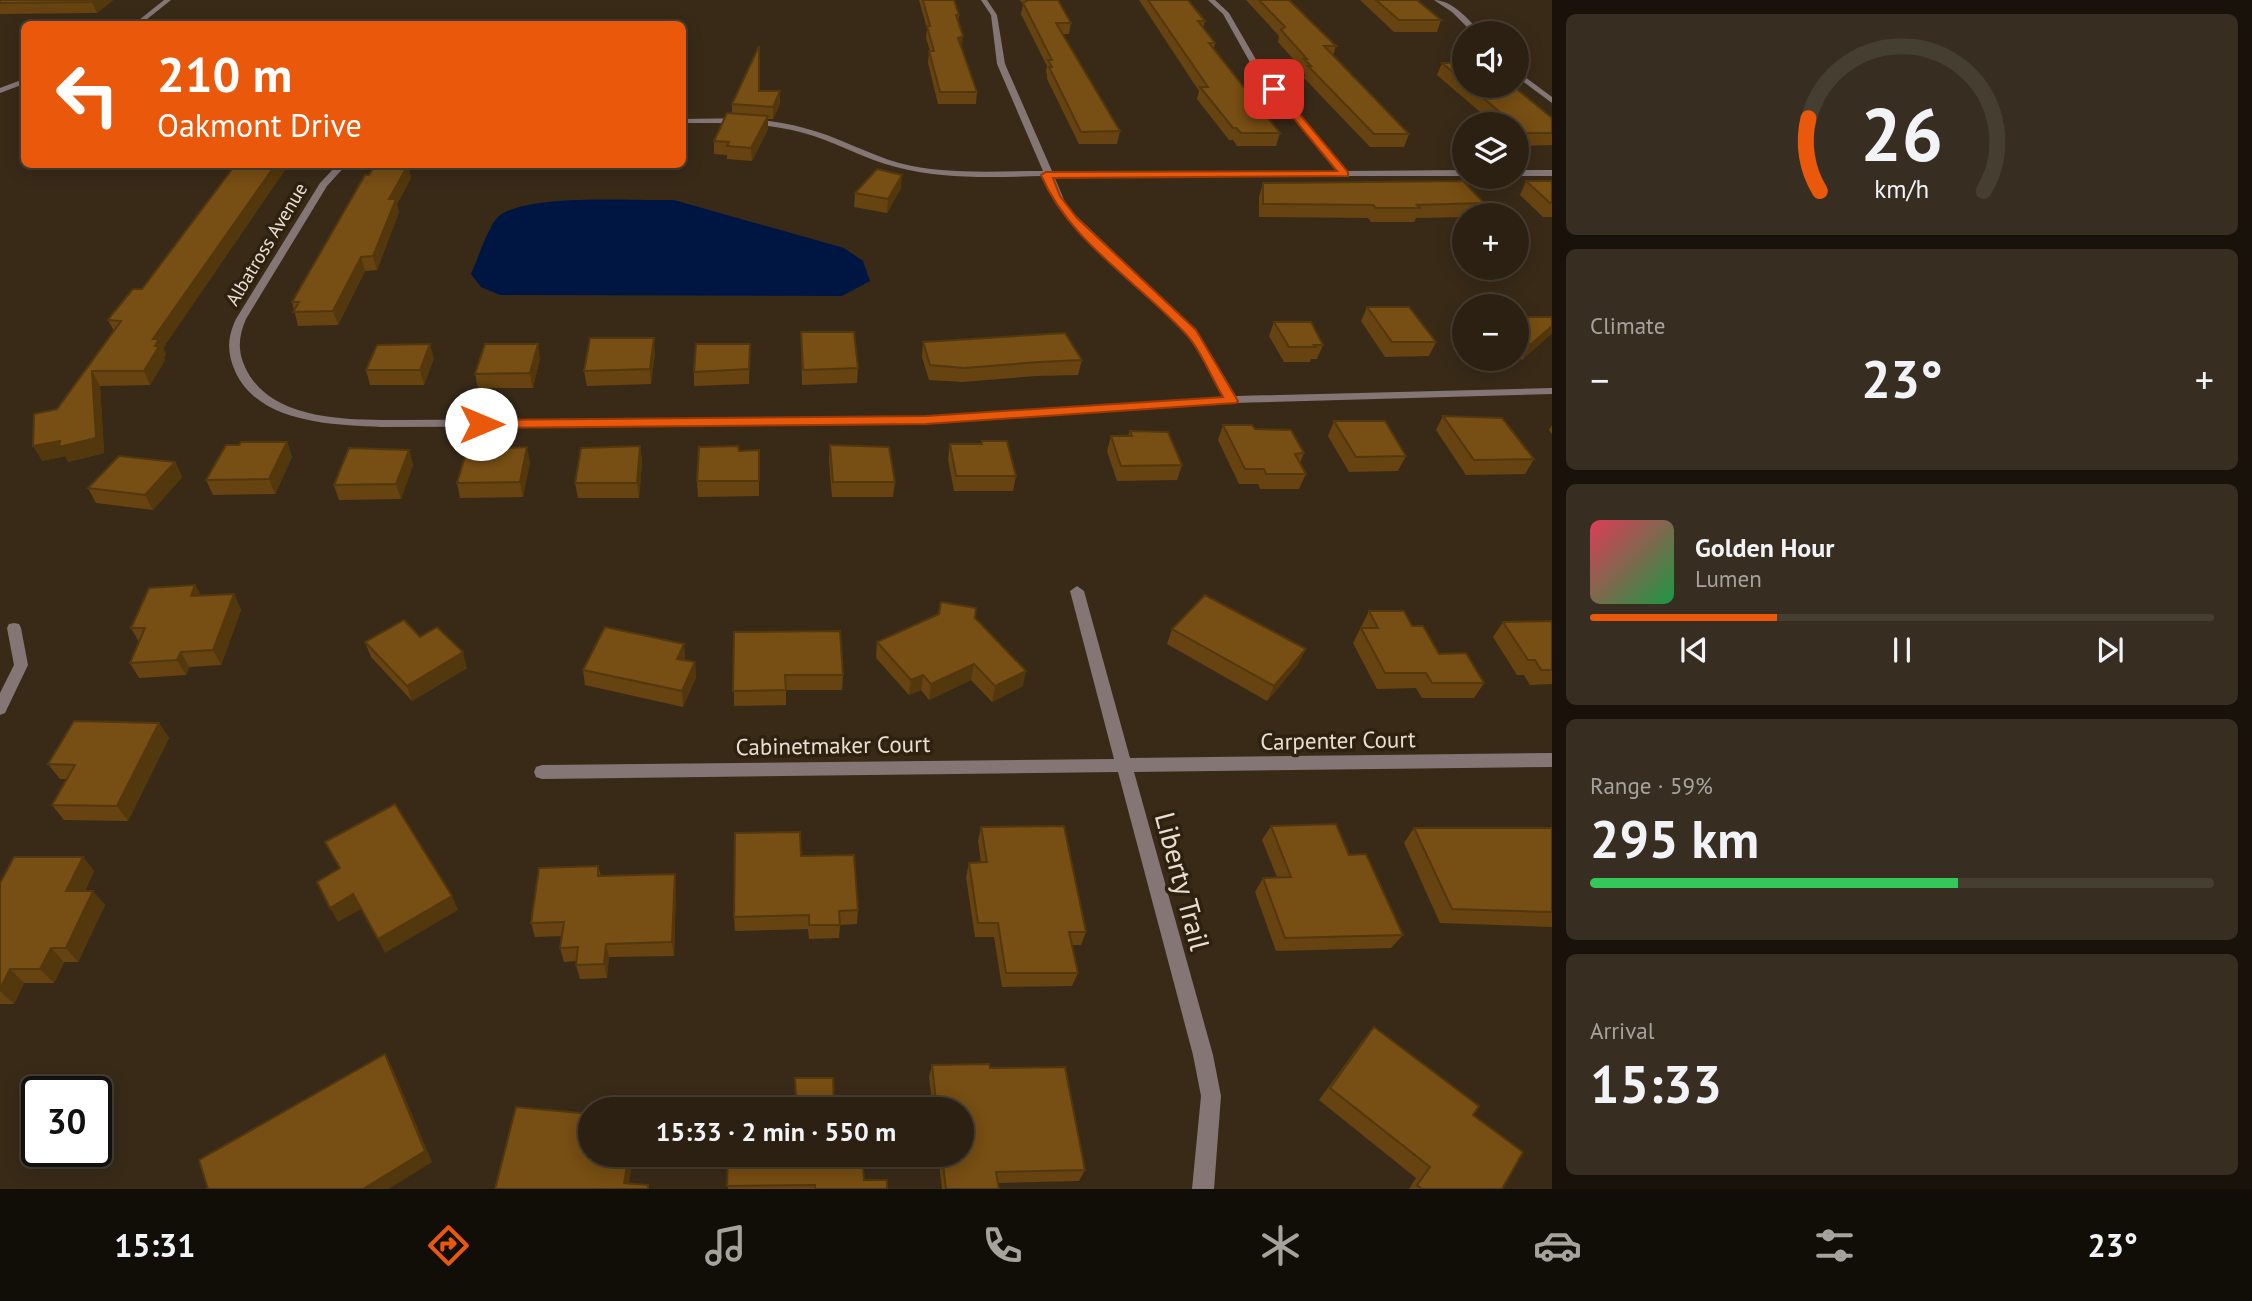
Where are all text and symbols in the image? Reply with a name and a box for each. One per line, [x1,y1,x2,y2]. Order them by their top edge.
map controls [1452,21,1529,371]
button: sound [1452,21,1529,98]
text: 210 m [157,42,292,106]
icon: left [42,49,133,140]
pin [1244,59,1304,119]
icon: arrive [1255,70,1293,108]
text: 26 [1861,87,1943,181]
text: Oakmont Drive [157,104,362,146]
button: layers [1452,112,1529,189]
text: km/h [1875,172,1929,204]
street label: Albatross Avenue [220,178,312,310]
button: + [1452,203,1529,280]
button: − [1452,294,1529,371]
text: Climate [1590,311,1665,340]
text: 23° [1861,345,1943,412]
text: − [1590,355,1609,404]
text: + [2195,355,2214,404]
position arrow [444,387,518,461]
text: Golden Hour [1695,531,1834,564]
text: Lumen [1695,564,1762,593]
icon: previous [1675,631,1713,669]
icon: pause [1883,631,1921,669]
icon: next [2091,631,2129,669]
street label: Carpenter Court [1260,724,1416,756]
street label: Cabinetmaker Court [735,729,931,761]
text: Range · 59% [1590,771,1713,800]
text: 295 km [1590,805,1759,872]
street label: Liberty Trail [1147,808,1219,954]
text: Arrival [1590,1016,1654,1045]
text: 15:33 [1590,1050,1722,1117]
speed limit sign: 30 [21,1076,112,1167]
text: 15:33 · 2 min · 550 m [656,1115,896,1148]
icon: directions [424,1221,473,1270]
icon: music [701,1221,750,1270]
icon: phone [978,1221,1027,1270]
icon: climate [1256,1221,1305,1270]
icon: car [1533,1221,1582,1270]
icon: filters [1810,1221,1859,1270]
text: 15:31 [114,1224,195,1266]
text: 23° [2088,1224,2138,1266]

